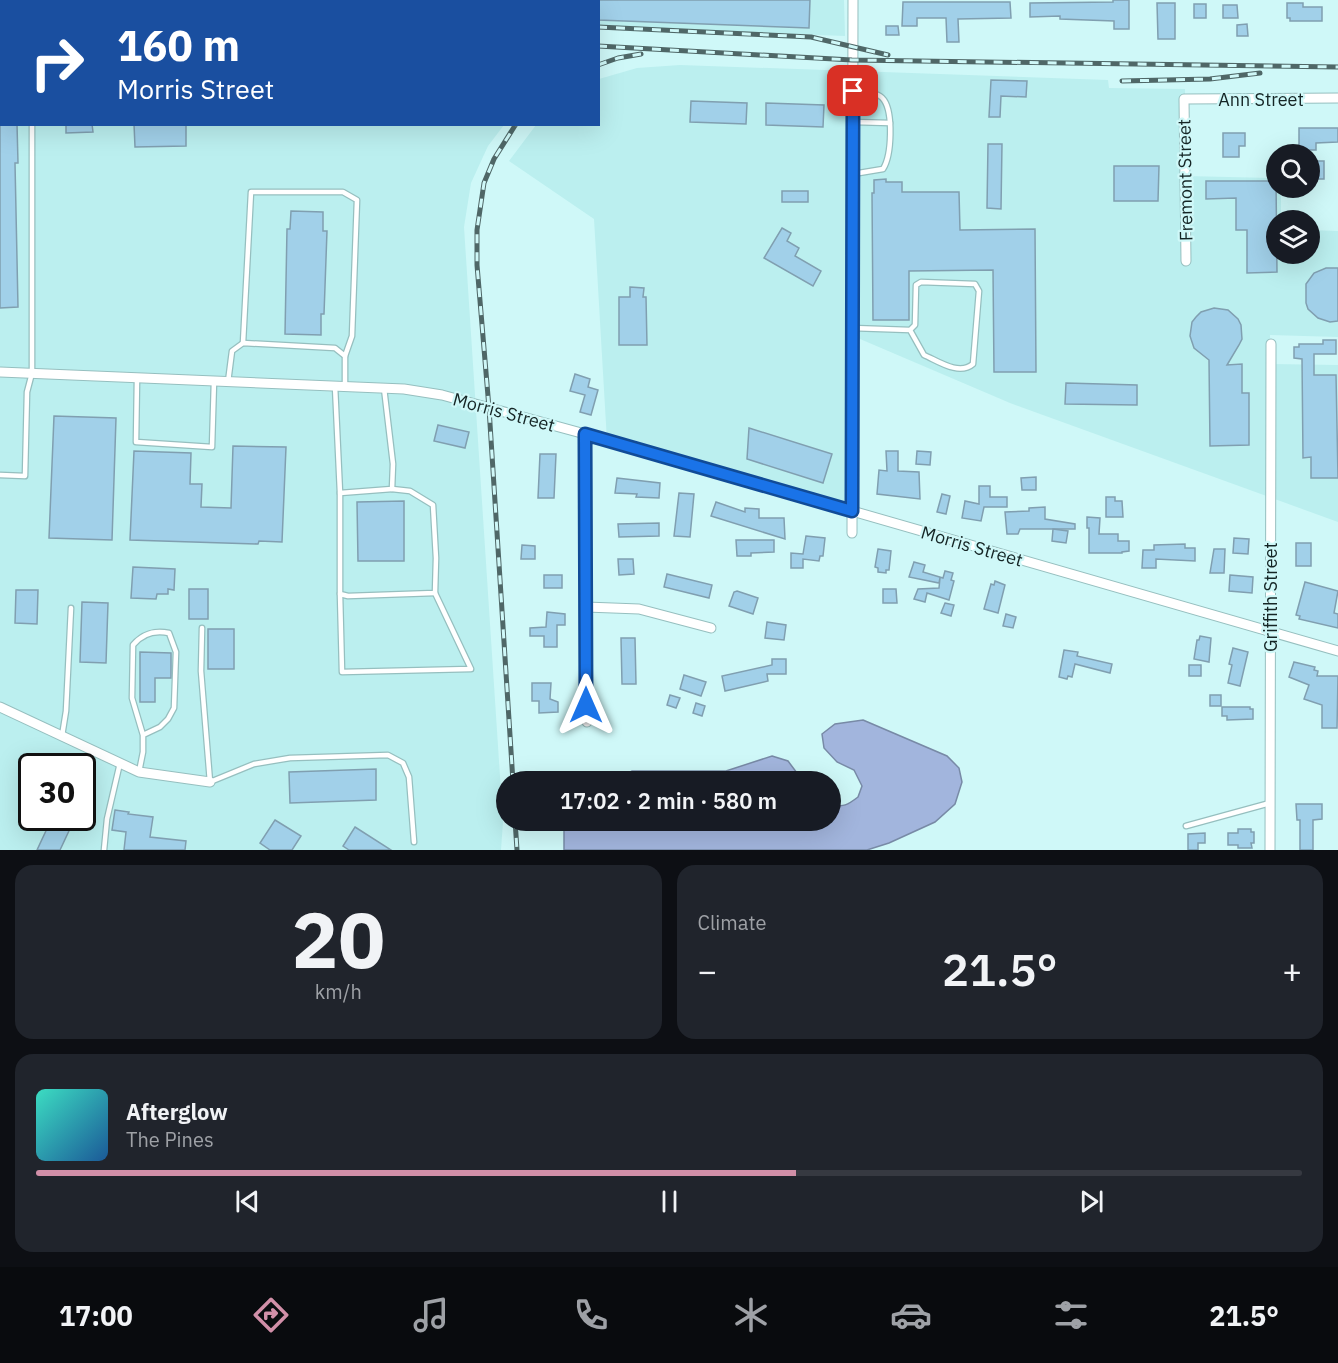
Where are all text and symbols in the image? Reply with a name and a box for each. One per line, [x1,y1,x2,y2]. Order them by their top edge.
text: 160 m [117,18,240,73]
icon: right [18,24,96,102]
pin [827,65,878,116]
text: Morris Street [117,71,274,106]
icon: arrive [836,74,869,107]
street label: Ann Street [1218,88,1304,111]
street label: Fremont Street [1172,119,1198,241]
map controls [1266,144,1320,264]
button: search [1266,144,1320,198]
button: layers [1266,210,1320,264]
street label: Morris Street [450,387,558,437]
street label: Morris Street [918,521,1026,571]
street label: Griffith Street [1259,542,1282,652]
position arrow [554,673,618,737]
speed limit sign: 30 [18,753,96,831]
text: 17:02 · 2 min · 580 m [560,786,777,815]
text: 20 [291,888,385,989]
text: Climate [698,909,766,936]
text: 21.5° [942,940,1058,998]
text: − [698,949,717,992]
text: + [1282,949,1302,992]
text: km/h [315,978,362,1005]
text: Afterglow [126,1097,228,1126]
text: The Pines [126,1126,214,1153]
icon: previous [231,1185,264,1218]
icon: pause [653,1185,686,1218]
icon: next [1075,1185,1108,1218]
icon: directions [250,1294,292,1336]
icon: music [410,1294,452,1336]
icon: phone [570,1294,612,1336]
icon: climate [730,1294,772,1336]
icon: car [890,1294,932,1336]
icon: filters [1050,1294,1092,1336]
text: 17:00 [59,1298,133,1333]
text: 21.5° [1209,1298,1279,1333]

